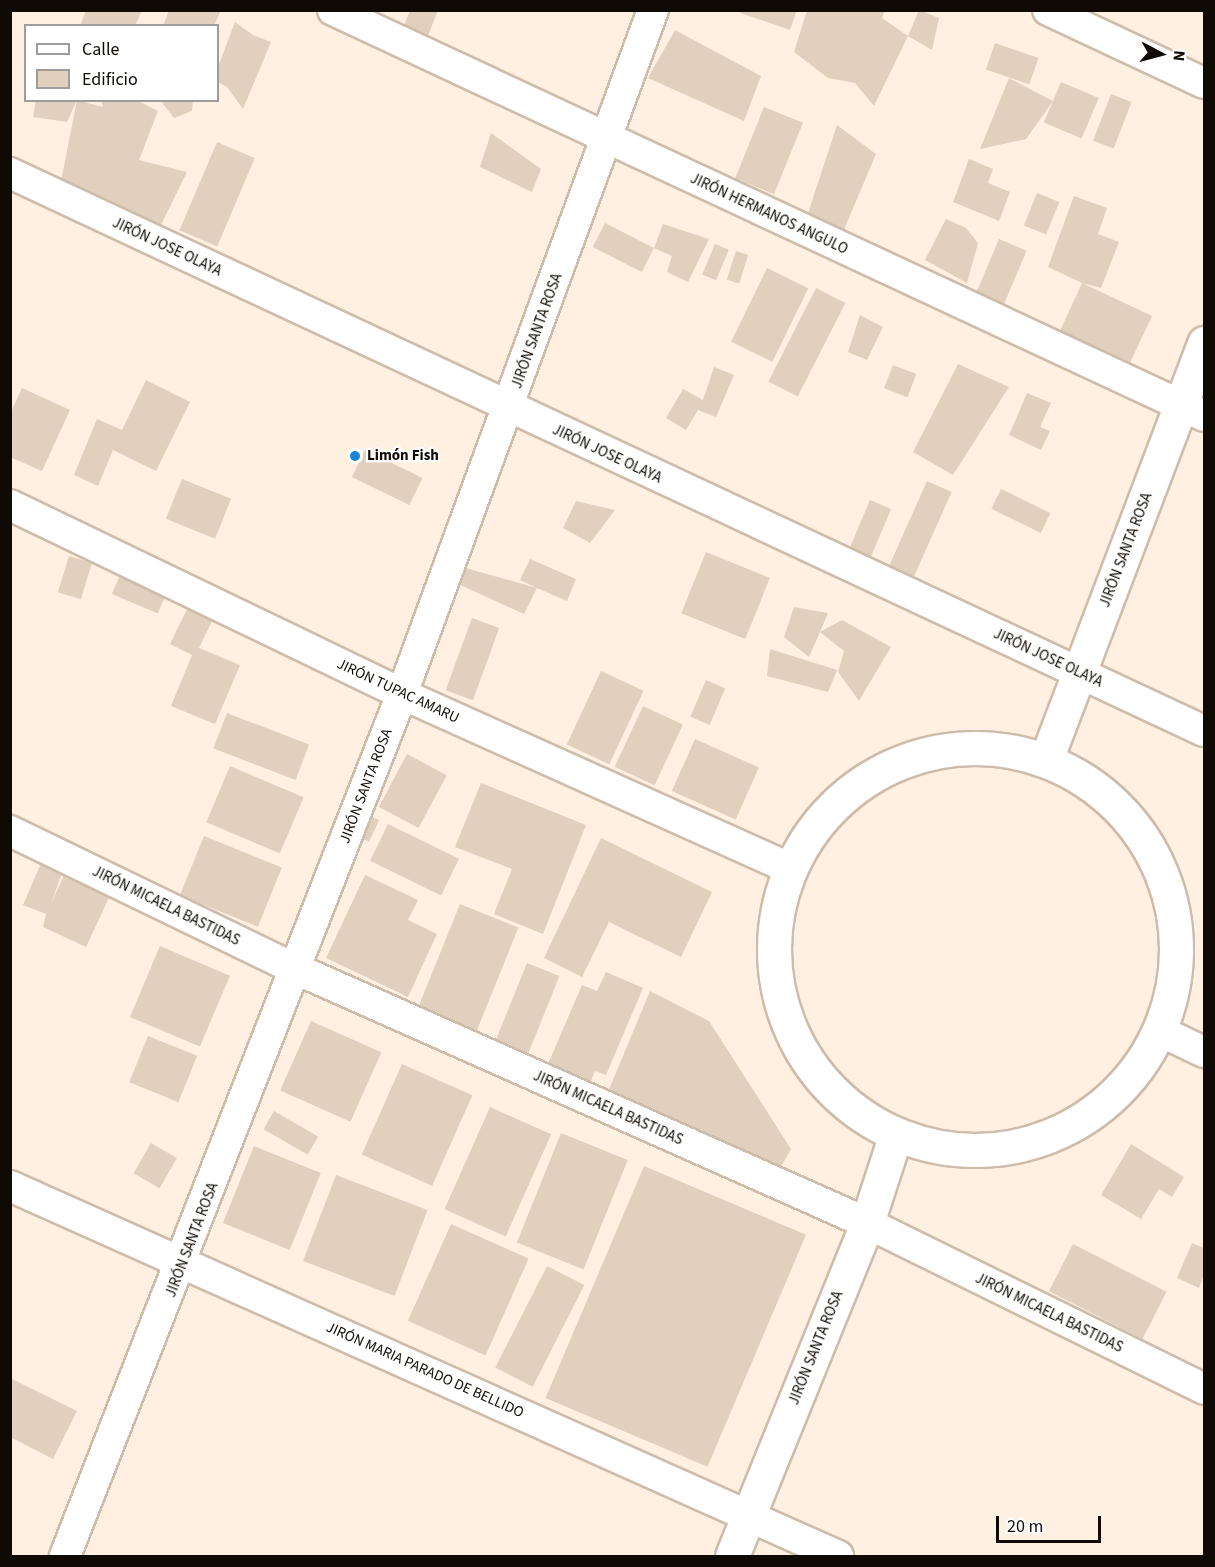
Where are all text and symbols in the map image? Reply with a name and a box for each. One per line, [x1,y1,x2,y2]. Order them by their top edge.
legend [24,24,219,102]
north arrow [1131,24,1191,84]
text: Calle [82,37,119,62]
text: N [1167,49,1190,62]
text: Edificio [82,67,138,92]
street label: JIRÓN HERMANOS ANGULO [687,170,851,258]
street label: JIRÓN JOSE OLAYA [109,214,225,280]
street label: JIRÓN SANTA ROSA [508,271,566,391]
street label: JIRÓN JOSE OLAYA [549,421,665,487]
place label: Limón Fish [367,447,439,465]
marker: Limón Fish [348,449,362,463]
street label: JIRÓN SANTA ROSA [1096,490,1156,610]
street label: JIRÓN JOSE OLAYA [990,625,1106,691]
street label: JIRÓN TUPAC AMARU [334,655,462,727]
street label: JIRÓN SANTA ROSA [336,726,396,846]
street label: JIRÓN MICAELA BASTIDAS [89,862,243,950]
street label: JIRÓN MICAELA BASTIDAS [530,1067,686,1149]
street label: JIRÓN SANTA ROSA [162,1180,222,1300]
street label: JIRÓN MICAELA BASTIDAS [972,1269,1126,1357]
street label: JIRÓN SANTA ROSA [785,1288,847,1408]
street label: JIRÓN MARIA PARADO DE BELLIDO [323,1318,527,1422]
scale bar [999,1504,1104,1542]
text: 20 m [1007,1514,1043,1539]

